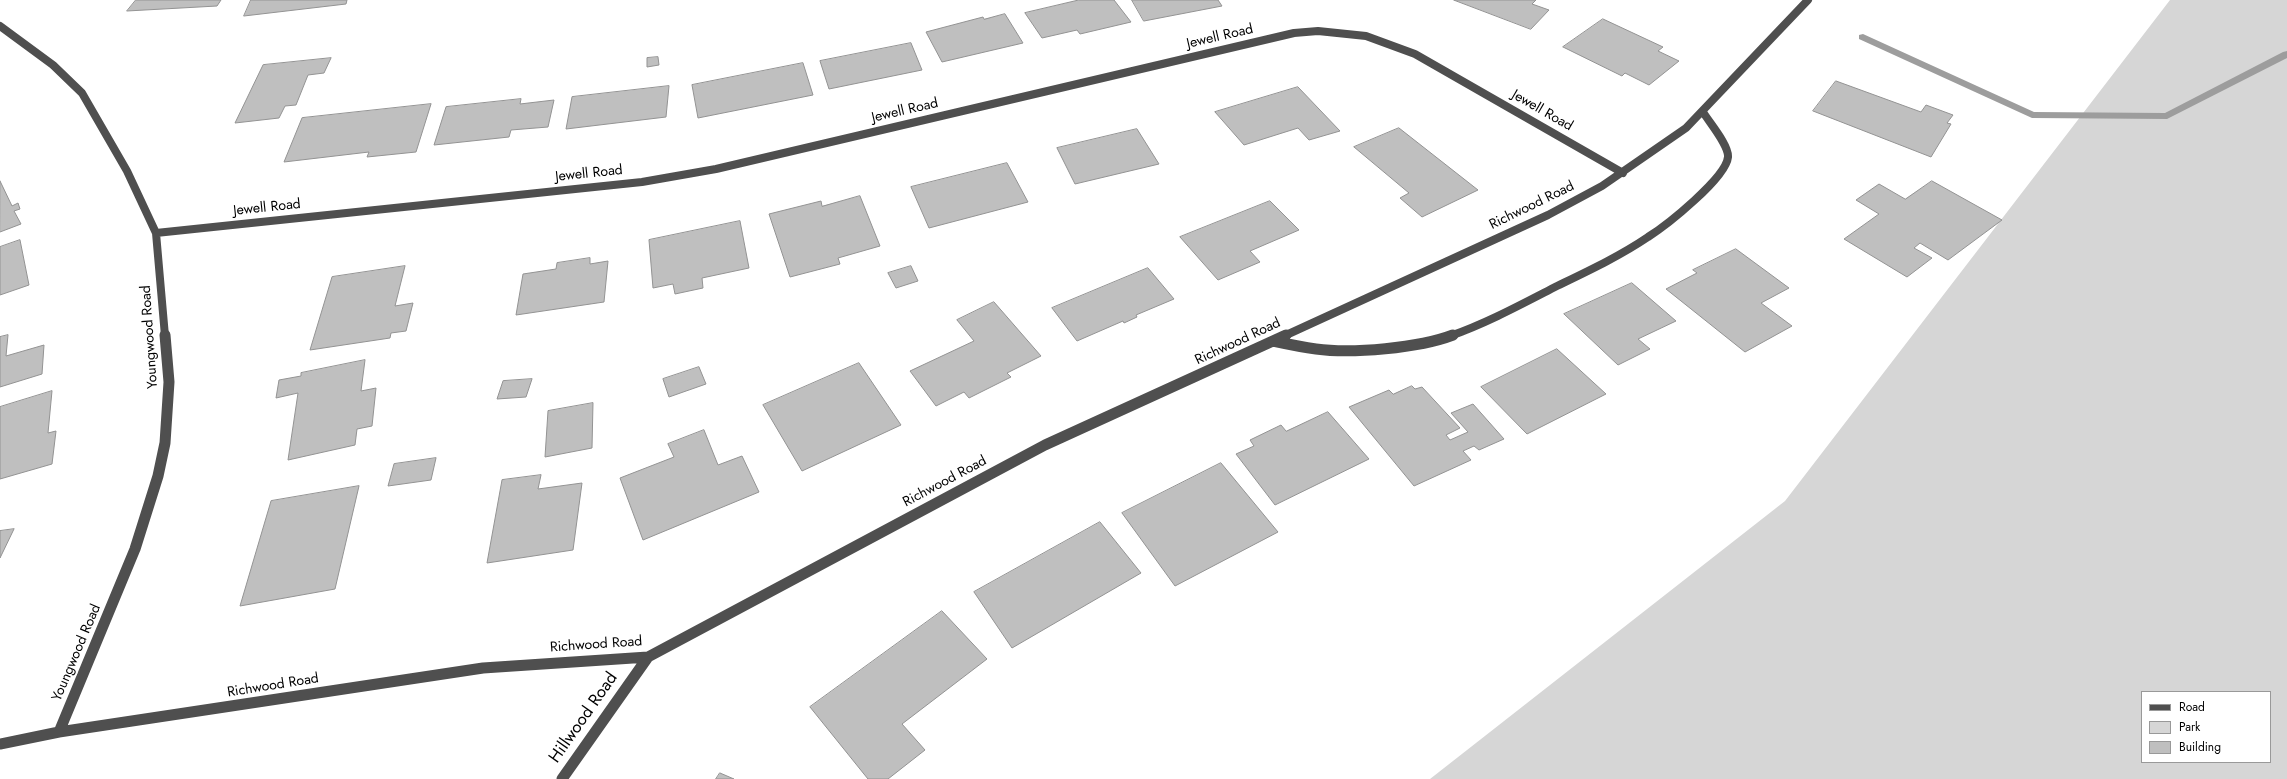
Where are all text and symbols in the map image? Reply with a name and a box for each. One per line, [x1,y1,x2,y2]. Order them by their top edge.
street label: Jewell Road [1185,21,1255,53]
street label: Jewell Road [1508,87,1576,135]
street label: Jewell Road [870,95,940,127]
street label: Jewell Road [554,162,624,186]
street label: Richwood Road [1487,178,1577,234]
street label: Jewell Road [232,196,302,220]
street label: Youngwood Road [138,285,162,389]
street label: Richwood Road [1193,315,1283,369]
street label: Richwood Road [900,453,990,511]
street label: Youngwood Road [49,602,105,704]
street label: Richwood Road [549,633,643,657]
street label: Hillwood Road [545,669,623,767]
street label: Richwood Road [226,670,320,702]
legend [2141,691,2271,763]
text: Road [2179,698,2205,716]
text: Park [2179,718,2200,736]
text: Building [2179,738,2221,756]

